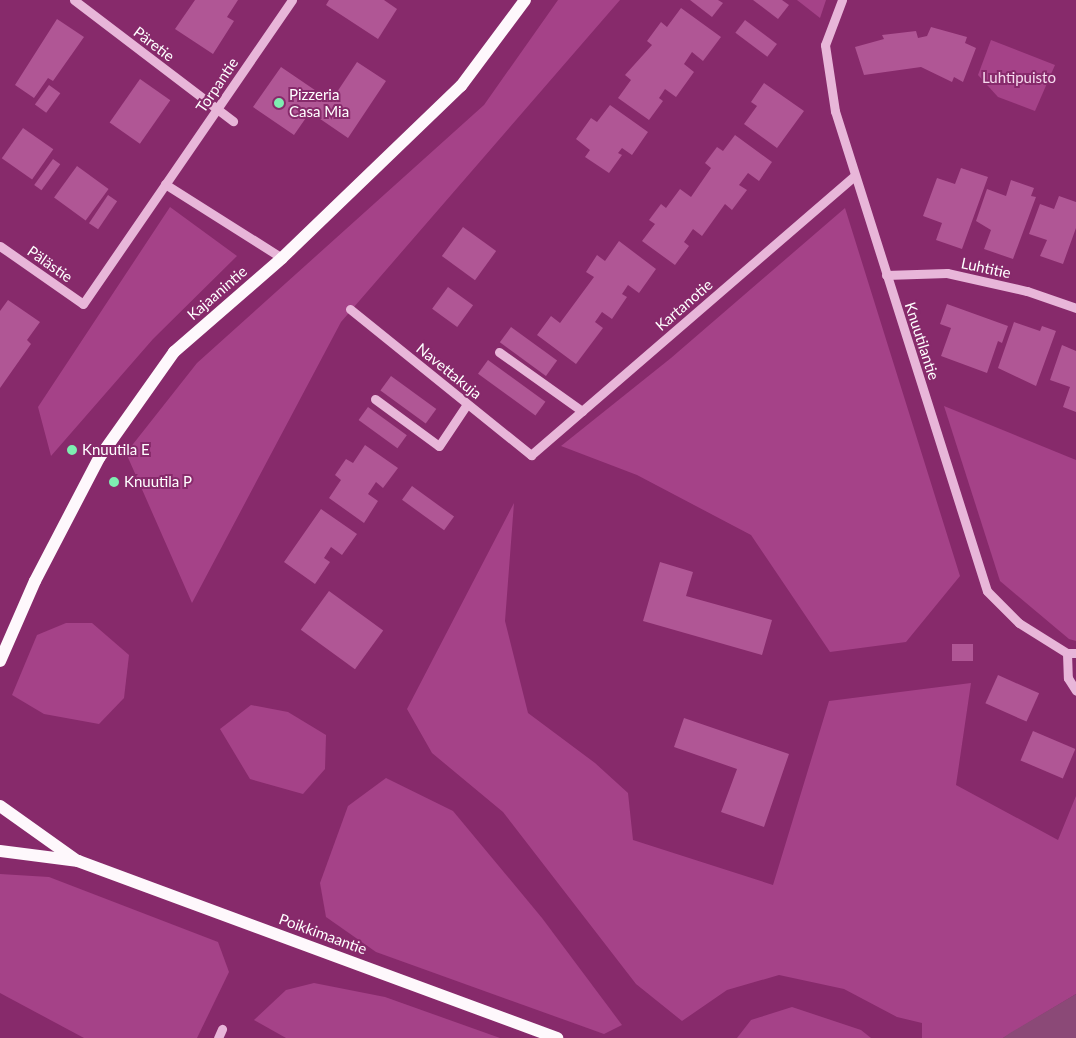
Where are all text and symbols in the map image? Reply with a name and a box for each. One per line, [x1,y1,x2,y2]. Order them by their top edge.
street label: Päretie [130,23,178,65]
street label: Torpantie [192,54,242,116]
park label: Luhtipuisto [982,69,1056,87]
place label: Pizzeria Casa Mia [289,85,349,120]
marker: Pizzeria Casa Mia [273,97,285,109]
street label: Pälästie [24,242,76,286]
street label: Luhtitie [960,254,1012,282]
street label: Kajaanintie [183,262,251,324]
street label: Kartanotie [652,275,716,335]
street label: Knuutilantie [901,300,943,382]
street label: Navettakuja [413,339,485,403]
place label: Knuutila E [82,441,150,459]
marker: Knuutila E [66,444,78,456]
place label: Knuutila P [124,473,192,491]
marker: Knuutila P [108,476,120,488]
street label: Poikkimaantie [277,910,369,958]

